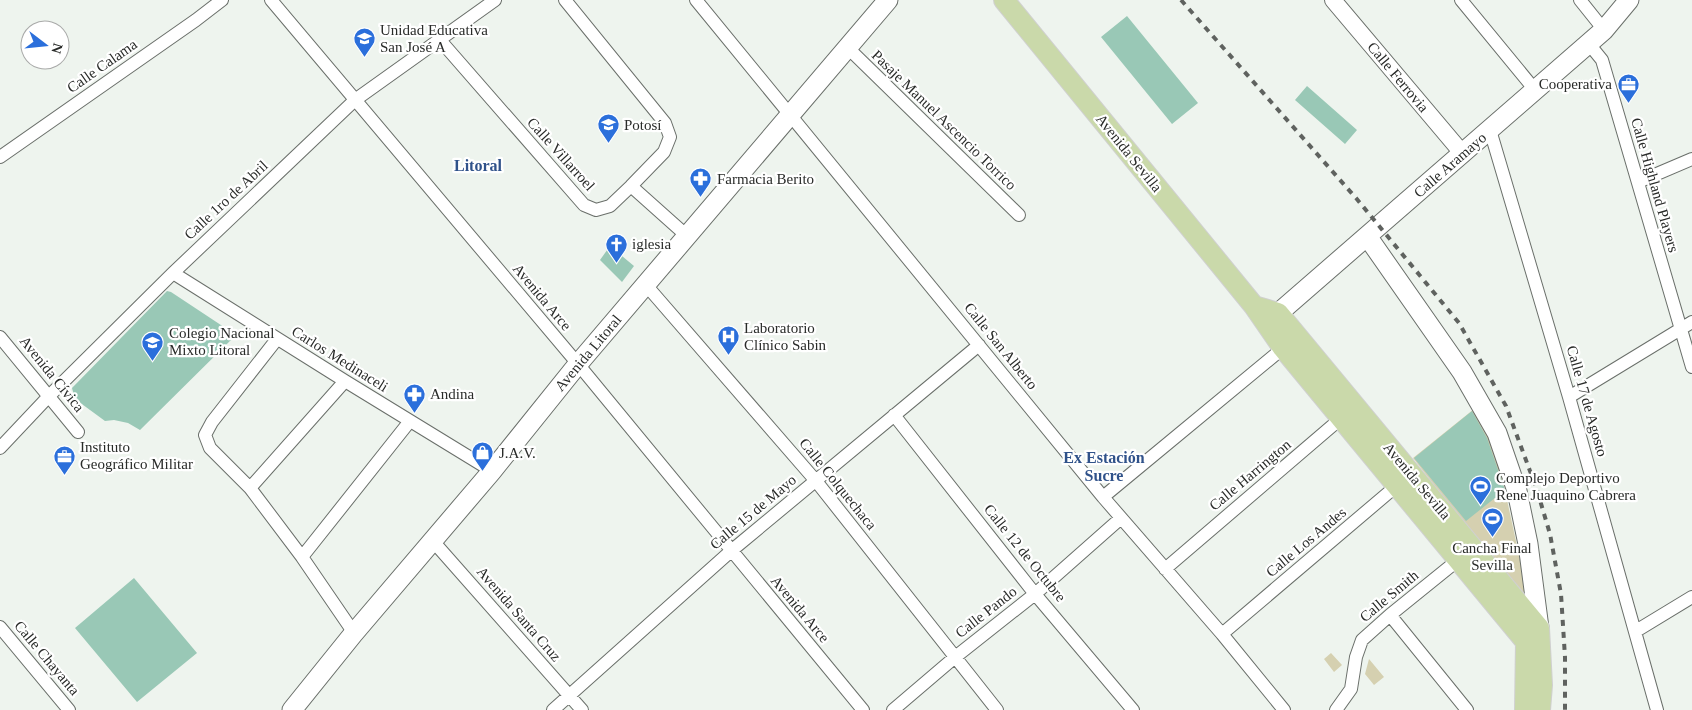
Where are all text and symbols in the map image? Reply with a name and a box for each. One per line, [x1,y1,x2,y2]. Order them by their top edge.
north arrow [20,20,70,70]
place label: Unidad Educativa San José A [380,22,488,55]
school or university icon: Unidad Educativa San José A [352,27,376,58]
street label: Calle Calama [64,36,140,96]
street label: Calle Ferrovia [1364,39,1432,115]
text: N [48,42,66,55]
street label: Pasaje Manuel Ascencio Torrico [869,47,1019,193]
office icon: Cooperativa [1616,72,1640,103]
place label: Cooperativa [1539,76,1612,92]
street label: Avenida Sevilla [1093,111,1165,195]
school or university icon: Potosí [596,113,620,144]
street label: Calle Villarroel [524,114,598,194]
street label: Calle Highland Players [1628,116,1682,254]
place label: Potosí [624,117,662,133]
street label: Calle Aramayo [1411,129,1489,201]
street label: Calle 1ro de Abril [181,157,271,243]
district label: Litoral [454,157,503,174]
pharmacy icon: Farmacia Berito [689,167,713,198]
place label: Farmacia Berito [717,171,814,187]
church icon: iglesia [604,232,628,263]
place label: iglesia [632,236,671,252]
street label: Avenida Arce [510,261,575,334]
street label: Calle San Alberto [961,300,1041,392]
street label: Avenida Litoral [552,312,624,394]
place label: Laboratorio Clínico Sabin [744,320,827,353]
street label: Carlos Medinaceli [289,323,391,395]
place label: Colegio Nacional Mixto Litoral [169,325,274,358]
hospital icon: Laboratorio Clínico Sabin [716,325,740,356]
school or university icon: Colegio Nacional Mixto Litoral [141,330,165,361]
street label: Avenida Cívica [17,333,88,415]
street label: Calle 17 de Agosto [1564,344,1610,458]
pharmacy icon: Andina [402,382,426,413]
place label: Andina [430,386,475,402]
street label: Calle Colquechaca [796,435,880,533]
street label: Calle Harrington [1206,436,1294,514]
place label: Instituto Geográfico Militar [80,439,193,472]
street label: Avenida Sevilla [1380,439,1454,523]
shop icon: J.A.V. [471,441,495,472]
office icon: Instituto Geográfico Militar [52,444,76,475]
place label: J.A.V. [499,445,536,461]
district label: Ex Estación Sucre [1063,449,1145,484]
place label: Complejo Deportivo Rene Juaquino Cabrera [1496,470,1636,503]
street label: Calle 15 de Mayo [707,471,799,553]
sports icon: Complejo Deportivo Rene Juaquino Cabrera [1468,475,1492,506]
street label: Calle 12 de Octubre [981,501,1069,605]
street label: Calle Los Andes [1263,504,1349,580]
sports icon: Cancha Final Sevilla [1480,507,1504,538]
place label: Cancha Final Sevilla [1452,540,1532,573]
street label: Avenida Santa Cruz [474,564,565,665]
street label: Calle Smith [1357,567,1422,625]
street label: Avenida Arce [768,573,833,646]
street label: Calle Pando [952,583,1020,641]
street label: Calle Chayanta [11,618,83,699]

